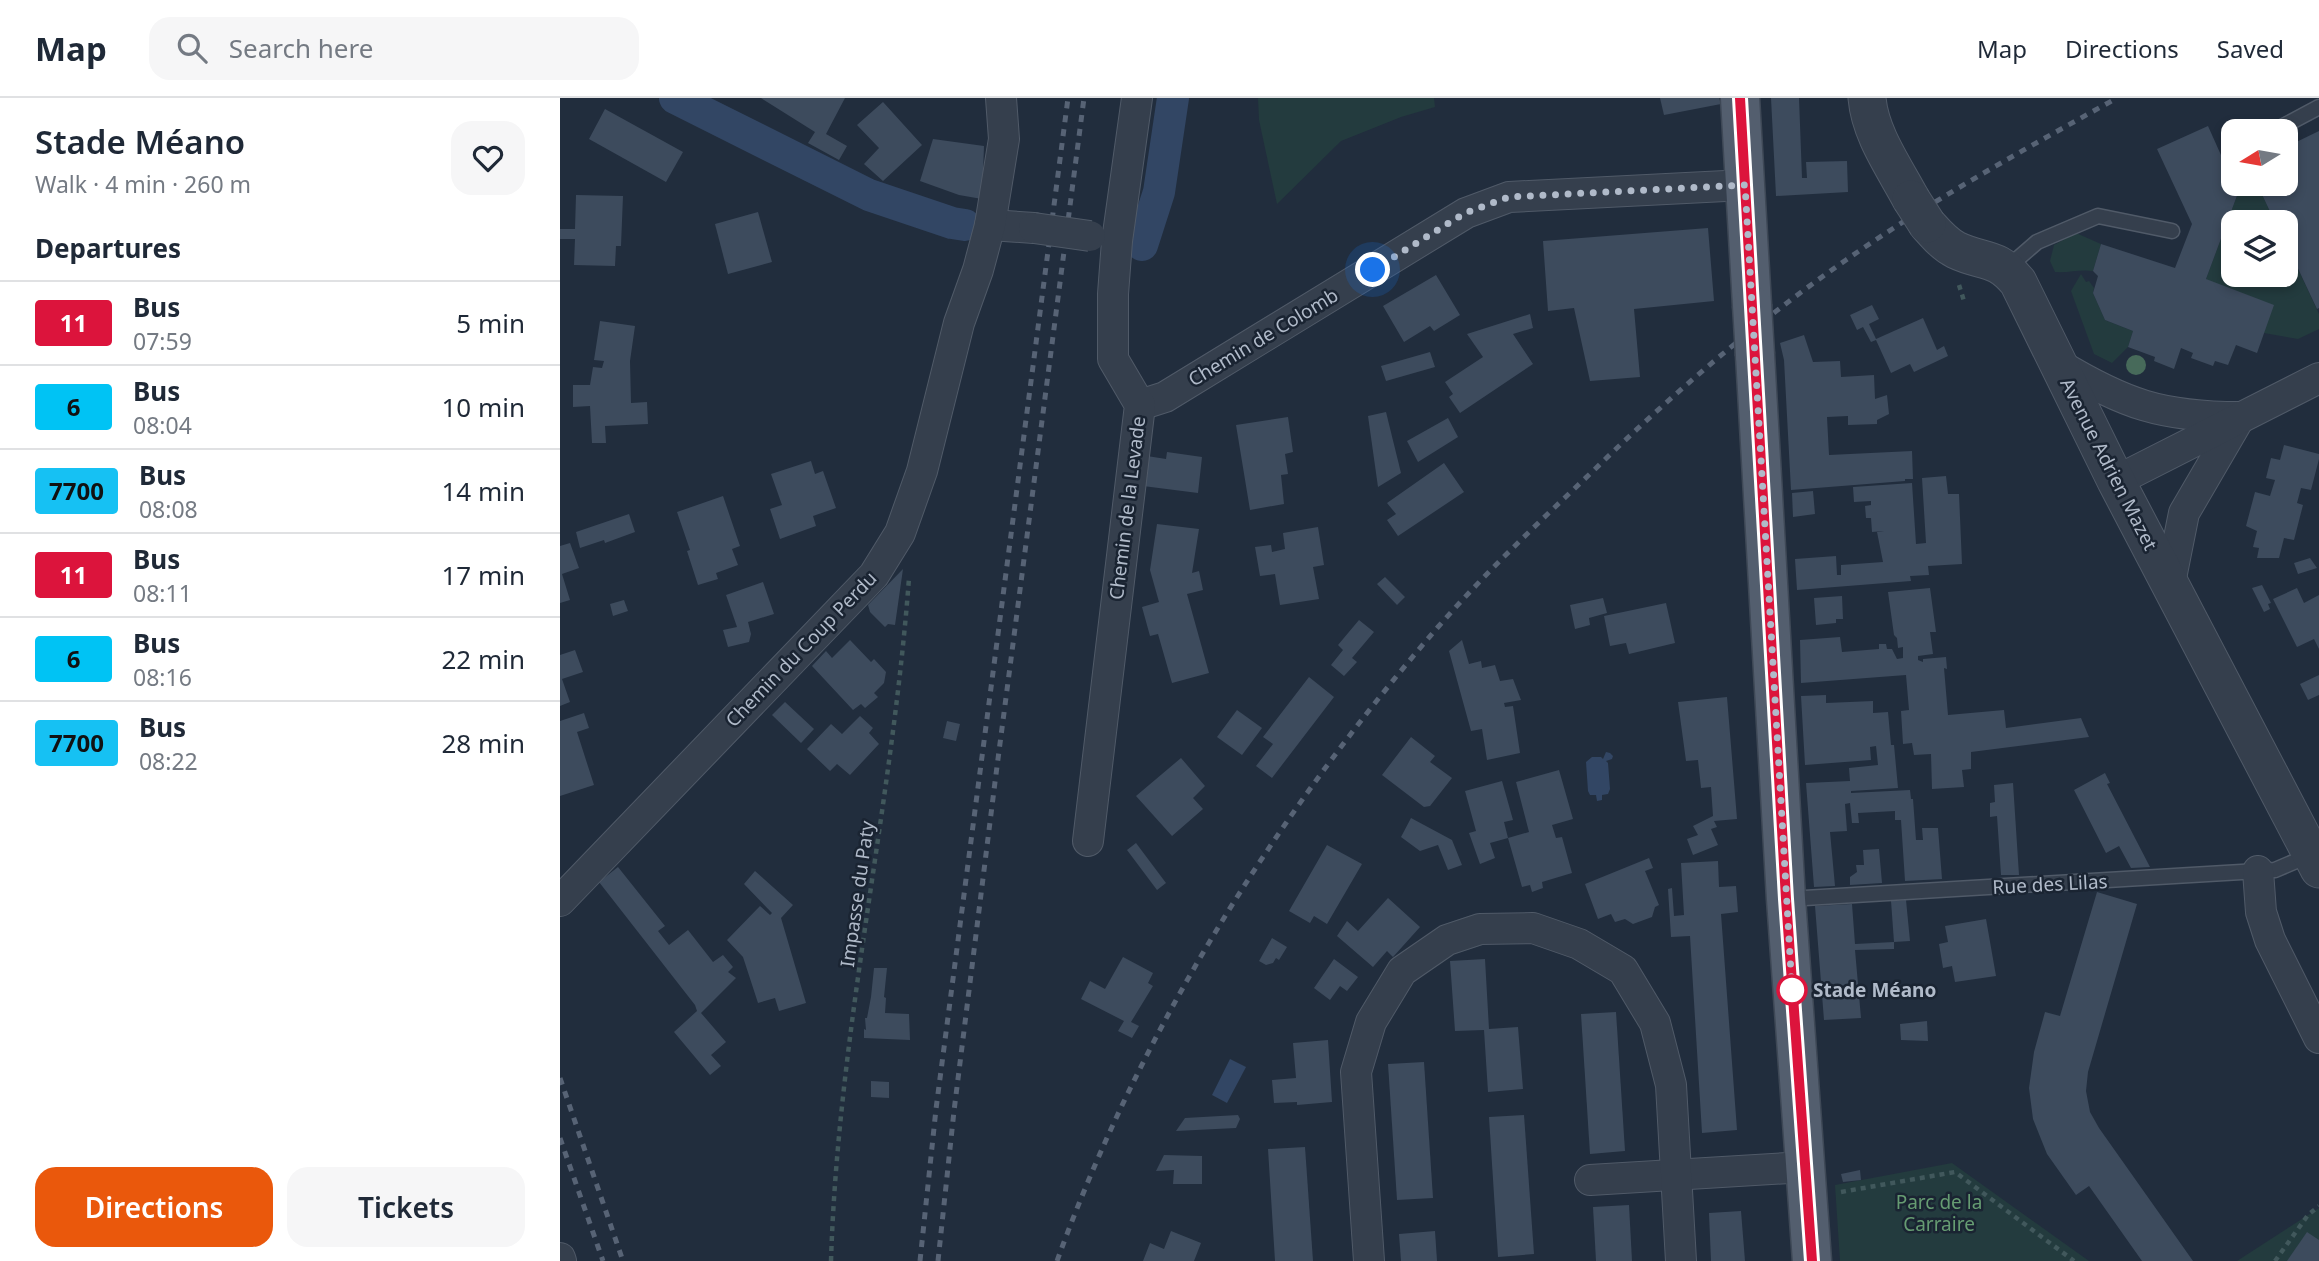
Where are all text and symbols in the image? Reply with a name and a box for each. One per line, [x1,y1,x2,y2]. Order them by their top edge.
search box [149,17,639,80]
text: Map [35,26,107,71]
icon: search [173,29,211,67]
text: Search here [229,30,373,66]
text: Map [1977,32,2027,65]
text: Directions [2065,32,2179,65]
text: Saved [2217,32,2284,65]
text: Stade Méano [35,119,245,164]
north arrow [2221,119,2298,196]
map controls [2221,119,2298,287]
button: heart [451,121,525,195]
text: Walk · 4 min · 260 m [35,168,251,200]
button: layers [2221,210,2298,287]
text: Departures [35,230,181,266]
your location [1355,252,1390,287]
street label: Chemin de Colomb [1183,282,1343,392]
text: Bus [133,289,180,325]
text: 5 min [456,305,525,341]
text: 11 [60,306,87,339]
text: 07:59 [133,325,192,357]
text: Bus [133,373,180,409]
street label: Avenue Adrien Mazet [2054,373,2164,555]
text: 10 min [441,389,525,425]
text: 6 [67,390,80,423]
text: 08:04 [133,409,192,441]
street label: Chemin de la Levade [1103,415,1151,601]
text: Bus [139,457,186,493]
text: 14 min [441,473,525,509]
text: 7700 [49,474,104,507]
text: 08:08 [139,493,198,525]
text: Bus [133,541,180,577]
text: 17 min [441,557,525,593]
text: 11 [60,558,87,591]
street label: Chemin du Coup Perdu [720,565,882,733]
text: 08:11 [133,577,192,609]
text: Bus [133,625,180,661]
text: 22 min [441,641,525,677]
text: 6 [67,642,80,675]
text: 08:16 [133,661,192,693]
text: Bus [139,709,186,745]
text: 28 min [441,725,525,761]
text: 7700 [49,726,104,759]
text: 08:22 [139,745,198,777]
street label: Impasse du Paty [834,819,880,969]
street label: Rue des Lilas [1992,868,2108,900]
marker: Stade Méano [1777,975,1807,1005]
place label: Stade Méano [1813,977,1936,1003]
button: Directions [35,1167,273,1247]
button: Tickets [287,1167,525,1247]
park label: Parc de la Carraire [1896,1189,1982,1237]

